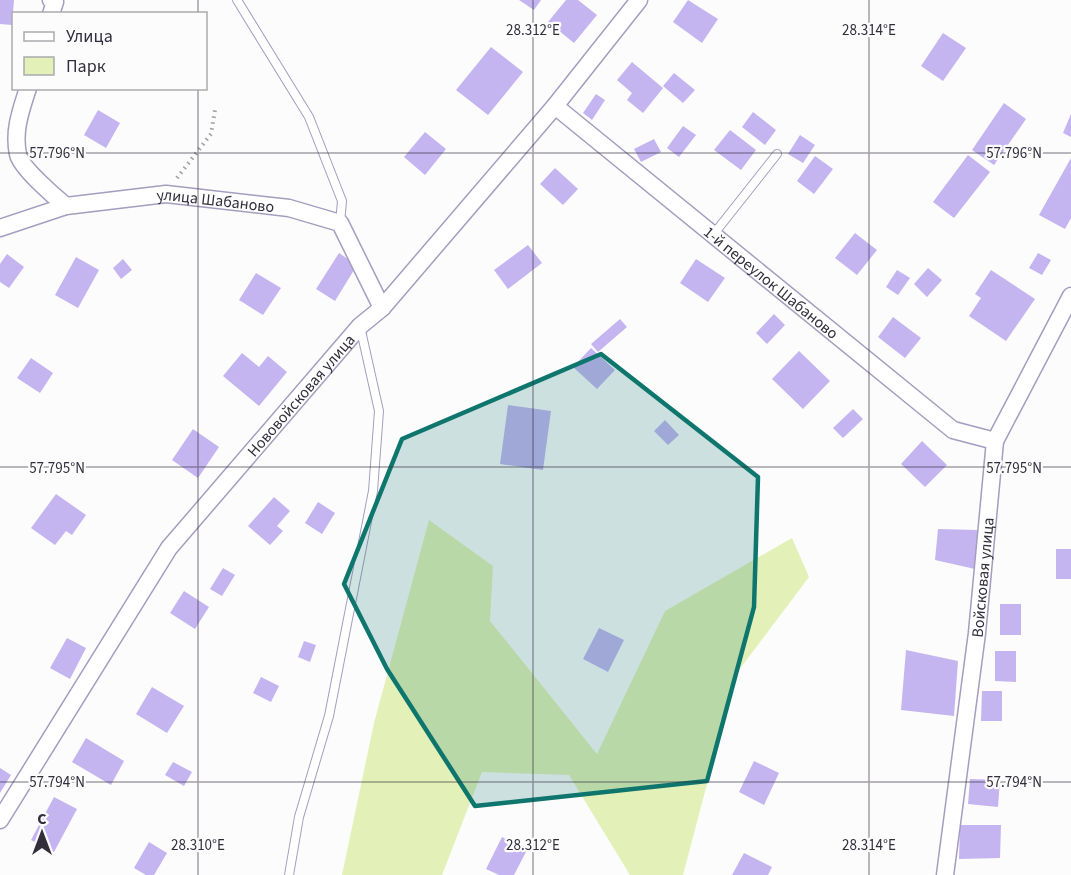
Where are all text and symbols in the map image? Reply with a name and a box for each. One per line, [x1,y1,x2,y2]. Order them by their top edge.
legend [12,12,207,90]
text: 28.312°E [506,20,560,41]
text: 28.314°E [842,20,896,41]
text: Улица [66,24,113,49]
text: Парк [66,54,106,79]
text: 57.796°N [29,143,85,164]
text: 57.796°N [986,143,1042,164]
street label: улица Шабаново [155,184,275,218]
street label: 1-й переулок Шабаново [699,221,843,344]
street label: Нововойсковая улица [242,330,360,462]
text: 57.795°N [29,458,85,479]
text: 57.795°N [986,458,1042,479]
street label: Войсковая улица [967,516,1000,638]
text: 57.794°N [29,772,85,793]
text: 57.794°N [986,772,1042,793]
north arrow [12,803,72,863]
text: С [37,808,47,830]
text: 28.310°E [171,835,225,856]
text: 28.312°E [506,835,560,856]
text: 28.314°E [842,835,896,856]

